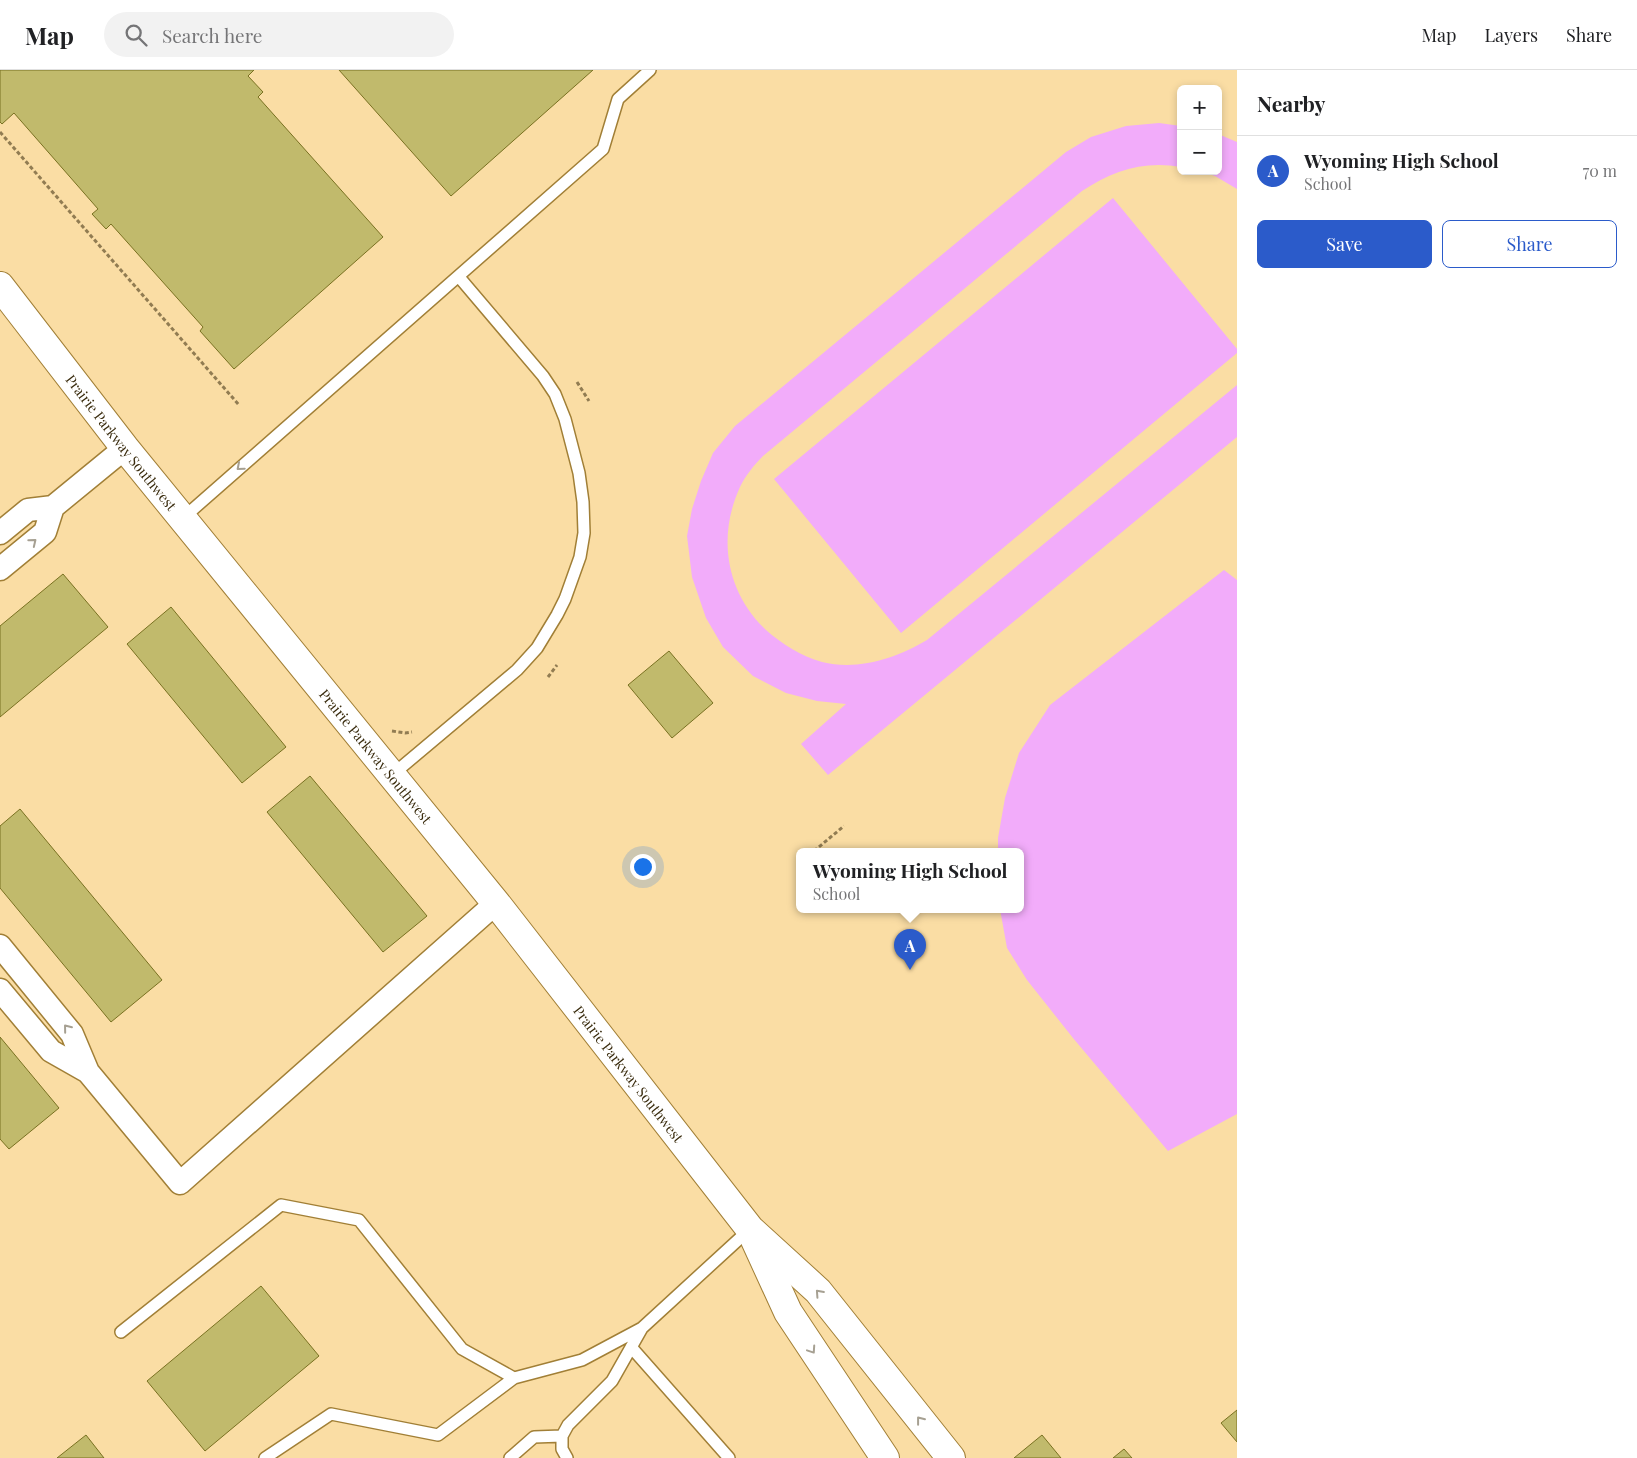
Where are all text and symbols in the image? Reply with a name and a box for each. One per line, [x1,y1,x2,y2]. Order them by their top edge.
search box [104,12,454,57]
text: Map [25,19,74,51]
icon: search [122,21,150,49]
text: Search here [162,22,262,48]
text: Map [1421,23,1456,47]
text: Layers [1484,23,1538,47]
text: Share [1566,23,1612,47]
map controls [1177,85,1222,175]
button: + [1177,85,1222,130]
text: Nearby [1257,89,1326,117]
button: − [1177,130,1222,175]
text: Wyoming High School [1304,147,1499,173]
text: A [1268,160,1278,181]
text: 70 m [1583,160,1617,181]
text: School [1304,173,1352,194]
button: Save [1257,220,1432,268]
button: Share [1442,220,1617,268]
street label: Prairie Parkway Southwest [62,370,182,515]
one-way arrow [236,462,245,471]
one-way arrow [27,540,36,548]
street label: Prairie Parkway Southwest [316,685,437,828]
popup [796,848,1024,913]
your location [630,854,656,880]
text: Wyoming High School [813,857,1007,883]
text: School [813,883,860,904]
pin: A [894,929,926,970]
street label: Prairie Parkway Southwest [570,1001,689,1147]
one-way arrow [65,1025,73,1034]
one-way arrow [816,1289,825,1298]
one-way arrow [806,1344,815,1354]
one-way arrow [918,1417,926,1426]

